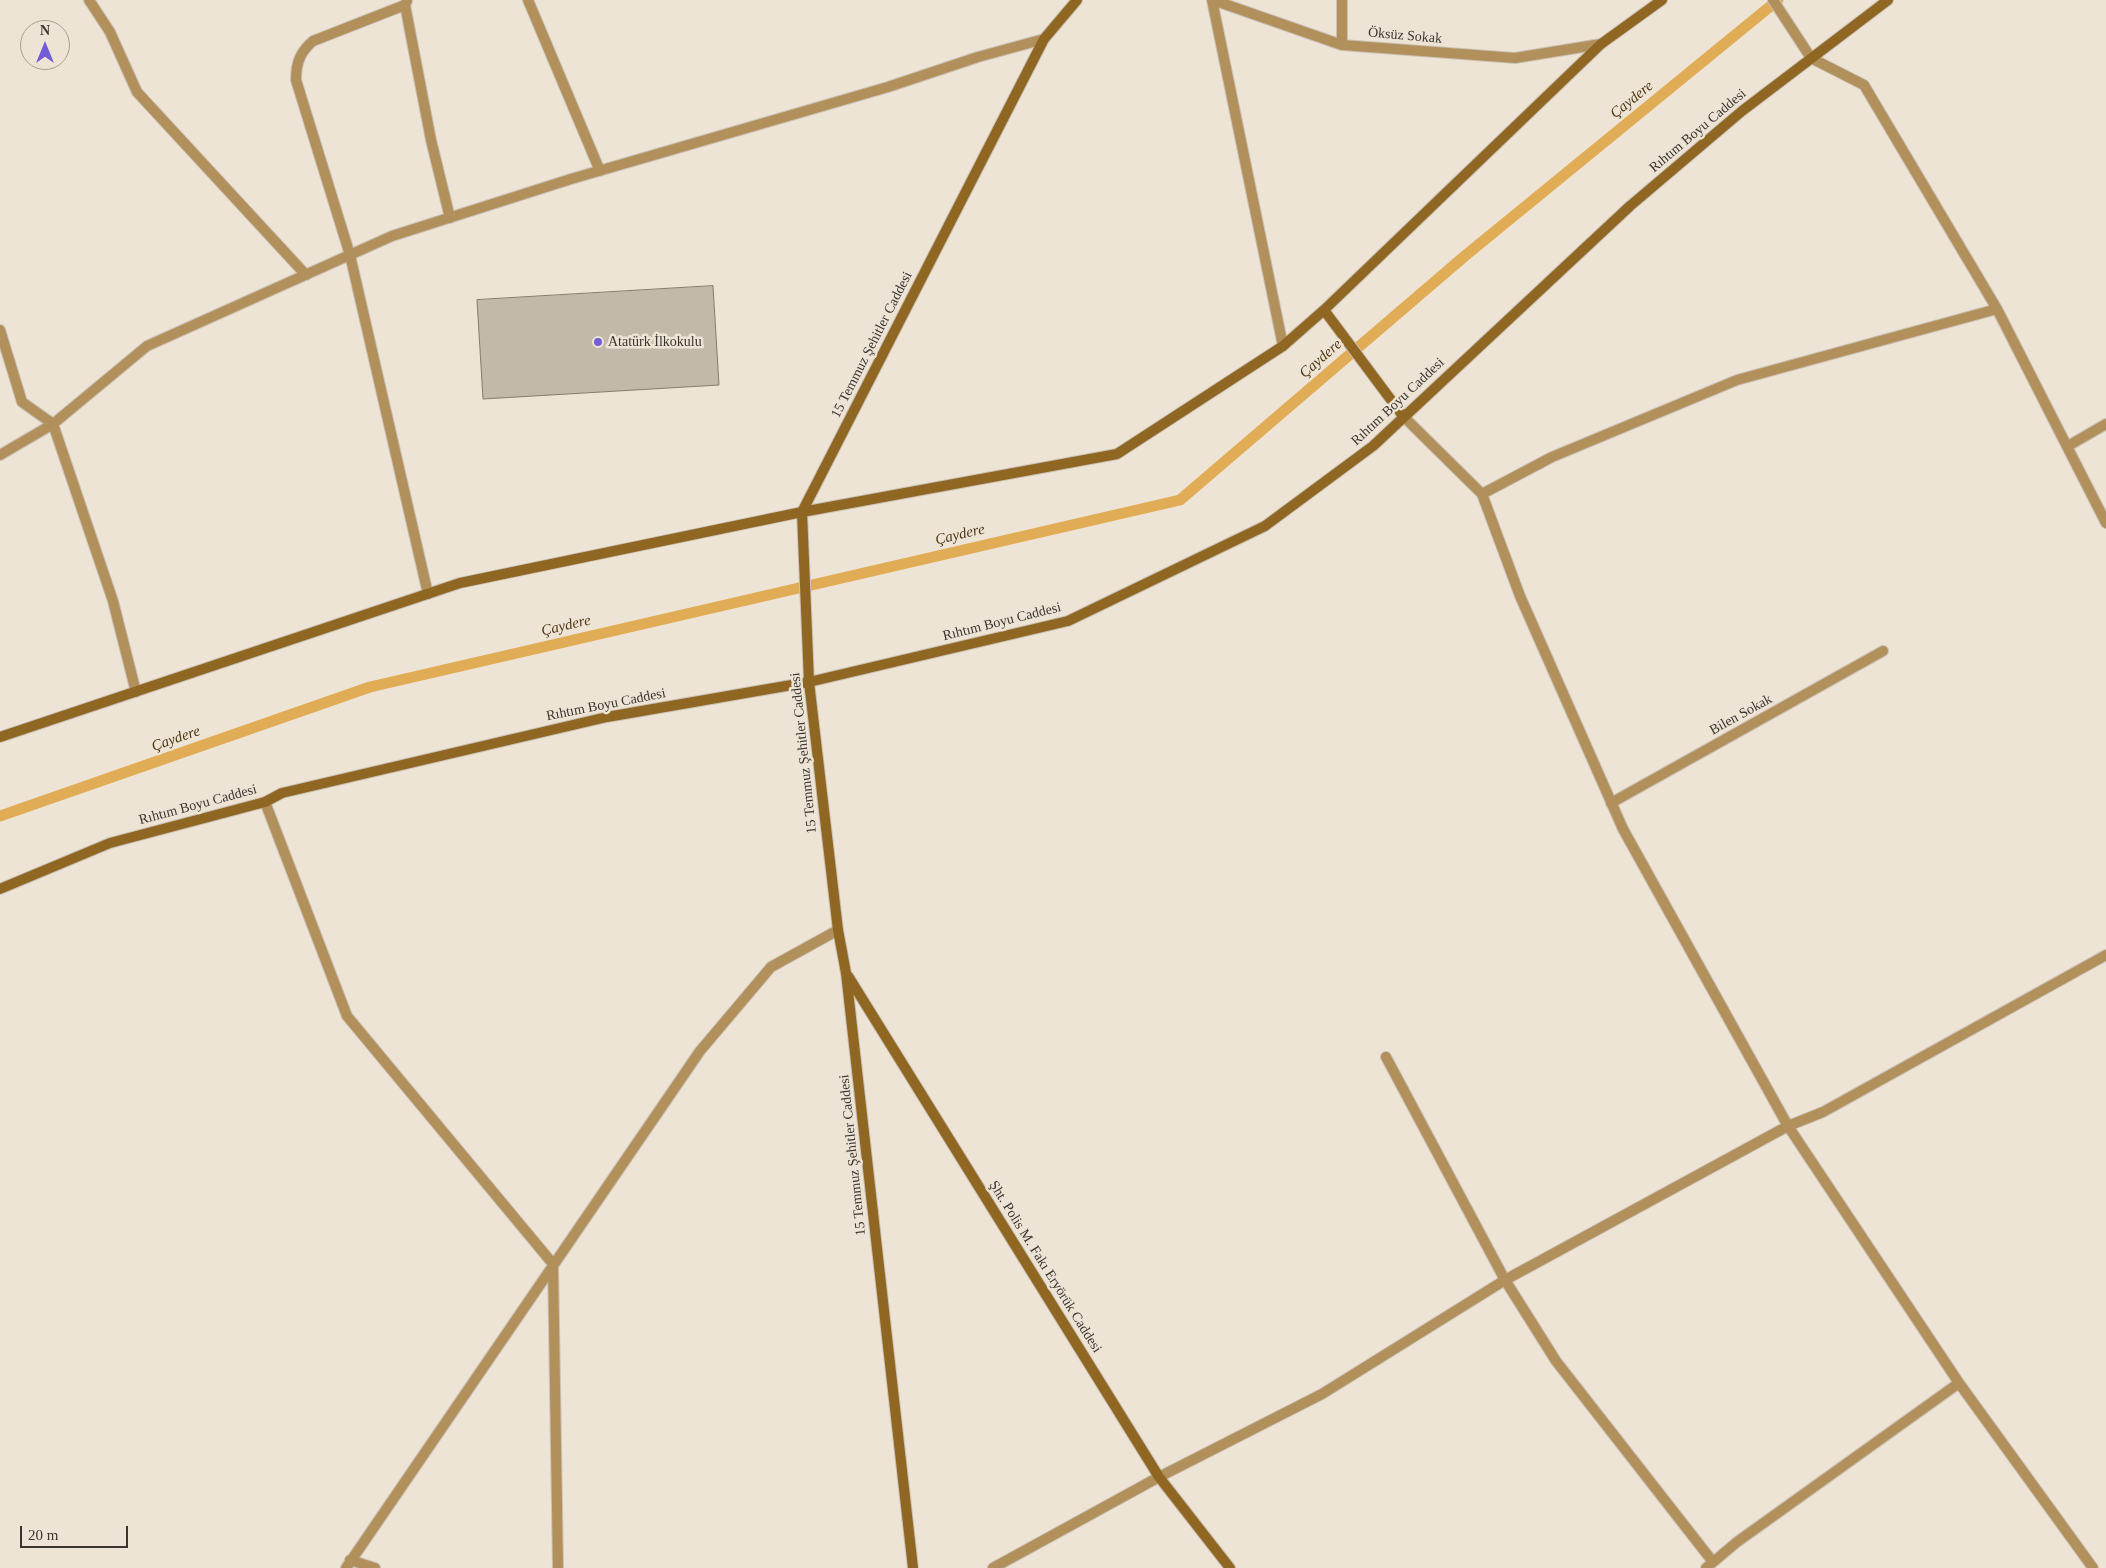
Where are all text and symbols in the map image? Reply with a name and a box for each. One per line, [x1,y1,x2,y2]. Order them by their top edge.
north arrow [20,20,70,70]
text: N [40,23,50,38]
street label: Öksüz Sokak [1367,24,1443,48]
water label: Çaydere [1607,77,1657,123]
street label: Rıhtım Boyu Caddesi [1646,86,1750,176]
street label: 15 Temmuz Şehitler Caddesi [828,269,916,421]
place label: Atatürk İlkokulu [608,334,702,350]
marker: Atatürk İlkokulu [592,336,604,348]
water label: Çaydere [1296,336,1346,382]
street label: Rıhtım Boyu Caddesi [1348,354,1448,450]
water label: Çaydere [933,521,987,549]
street label: Rıhtım Boyu Caddesi [941,599,1063,645]
water label: Çaydere [539,612,593,640]
street label: 15 Temmuz Şehitler Caddesi [787,672,821,834]
street label: Rıhtım Boyu Caddesi [545,685,667,725]
street label: Bilen Sokak [1707,691,1775,739]
water label: Çaydere [149,722,203,756]
street label: Rıhtım Boyu Caddesi [137,781,259,829]
street label: 15 Temmuz Şehitler Caddesi [836,1074,870,1236]
street label: Şht. Polis M. Fakı Eryörük Caddesi [985,1178,1105,1356]
scale bar [22,1516,130,1548]
text: 20 m [28,1527,58,1543]

